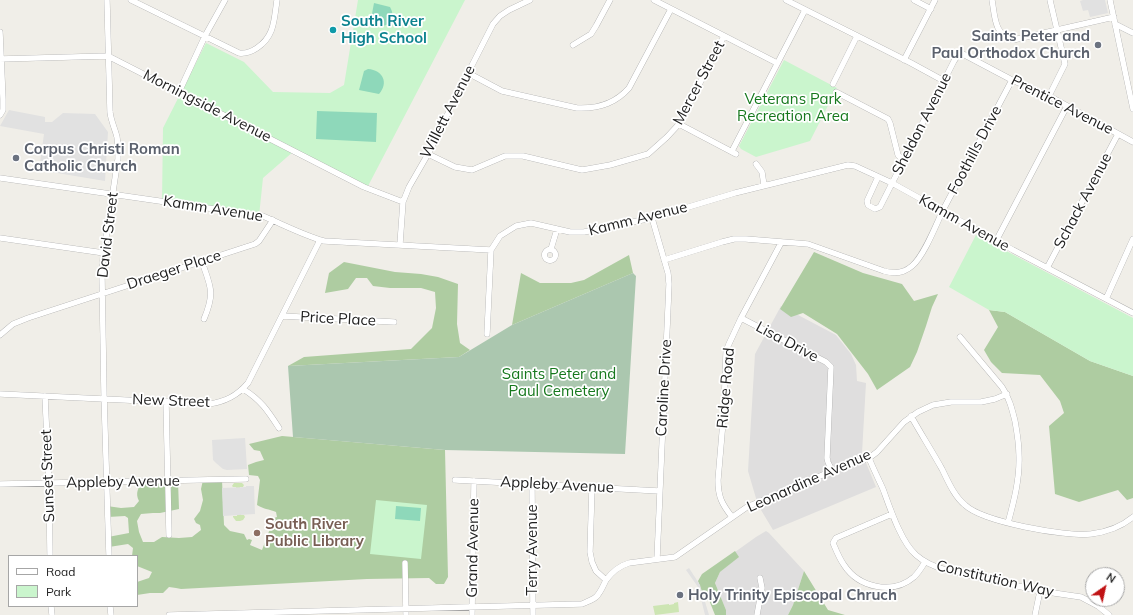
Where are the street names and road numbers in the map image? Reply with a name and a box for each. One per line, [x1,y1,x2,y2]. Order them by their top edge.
street label: Mercer Street [669,38,729,128]
street label: Willett Avenue [417,62,479,162]
street label: Morningside Avenue [140,66,274,146]
street label: Sheldon Avenue [888,70,956,178]
street label: Prentice Avenue [1008,71,1116,139]
street label: Foothills Drive [944,103,1006,197]
street label: Schack Avenue [1050,150,1116,252]
street label: David Street [94,191,122,279]
street label: Kamm Avenue [915,191,1013,255]
street label: Kamm Avenue [162,192,264,226]
street label: Kamm Avenue [587,198,689,240]
street label: Draeger Place [125,246,223,294]
street label: Price Place [300,308,376,330]
street label: Lisa Drive [753,318,821,366]
street label: Caroline Drive [652,339,676,437]
street label: Ridge Road [714,347,738,429]
street label: New Street [132,391,210,411]
street label: Sunset Street [37,429,59,523]
street label: Leonardine Avenue [744,446,874,516]
street label: Appleby Avenue [66,472,180,492]
street label: Appleby Avenue [500,473,614,497]
street label: Grand Avenue [463,498,483,598]
street label: Terry Avenue [523,504,541,596]
street label: Constitution Way [935,557,1055,601]

